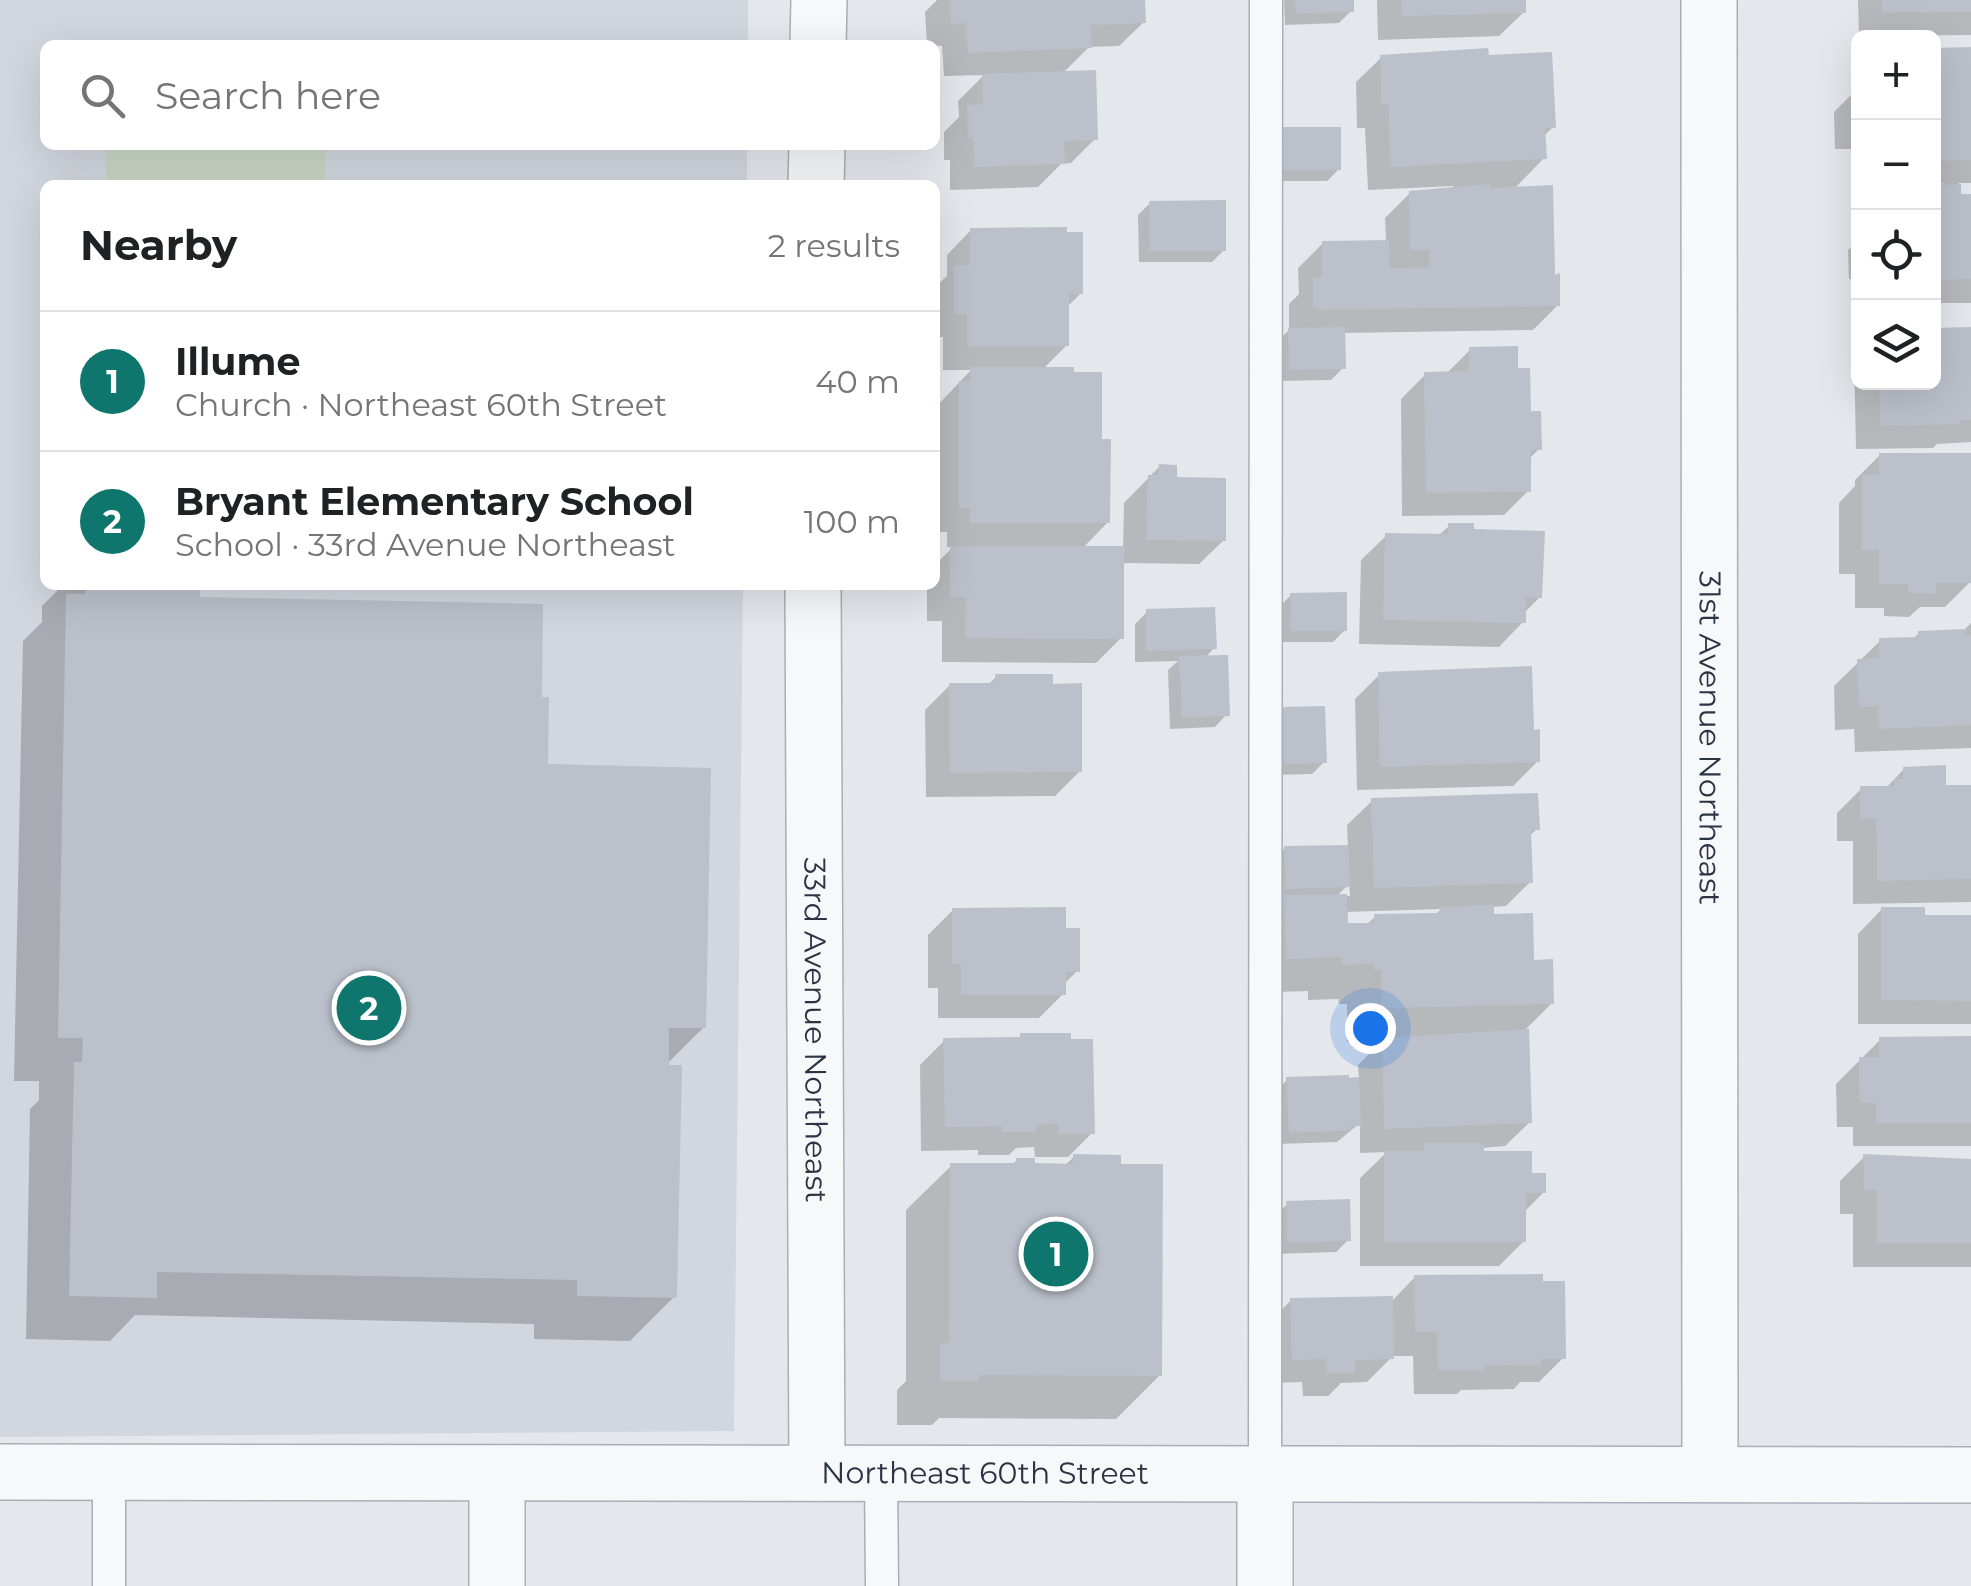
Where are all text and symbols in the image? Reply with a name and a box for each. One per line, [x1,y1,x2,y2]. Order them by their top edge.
map controls [1851,30,1941,390]
button: + [1851,30,1941,120]
search box [40,40,940,150]
icon: search [75,68,130,123]
text: Search here [155,72,381,119]
button: − [1851,120,1941,210]
button: locate [1851,210,1941,300]
text: Nearby [80,219,237,271]
text: 2 results [768,226,900,265]
button: layers [1851,300,1941,390]
text: Illume [175,338,300,385]
text: 1 [106,362,119,401]
text: 40 m [815,362,900,401]
text: Church · Northeast 60th Street [175,385,667,424]
text: Bryant Elementary School [175,478,694,525]
text: 2 [103,502,122,541]
text: 100 m [804,502,900,541]
text: School · 33rd Avenue Northeast [175,525,676,564]
street label: 31st Avenue Northeast [1691,571,1729,905]
street label: 33rd Avenue Northeast [796,857,835,1203]
pin: 2 [336,970,402,1046]
your location [1345,1003,1396,1054]
pin: 1 [1024,1216,1088,1292]
street label: Northeast 60th Street [821,1454,1149,1492]

